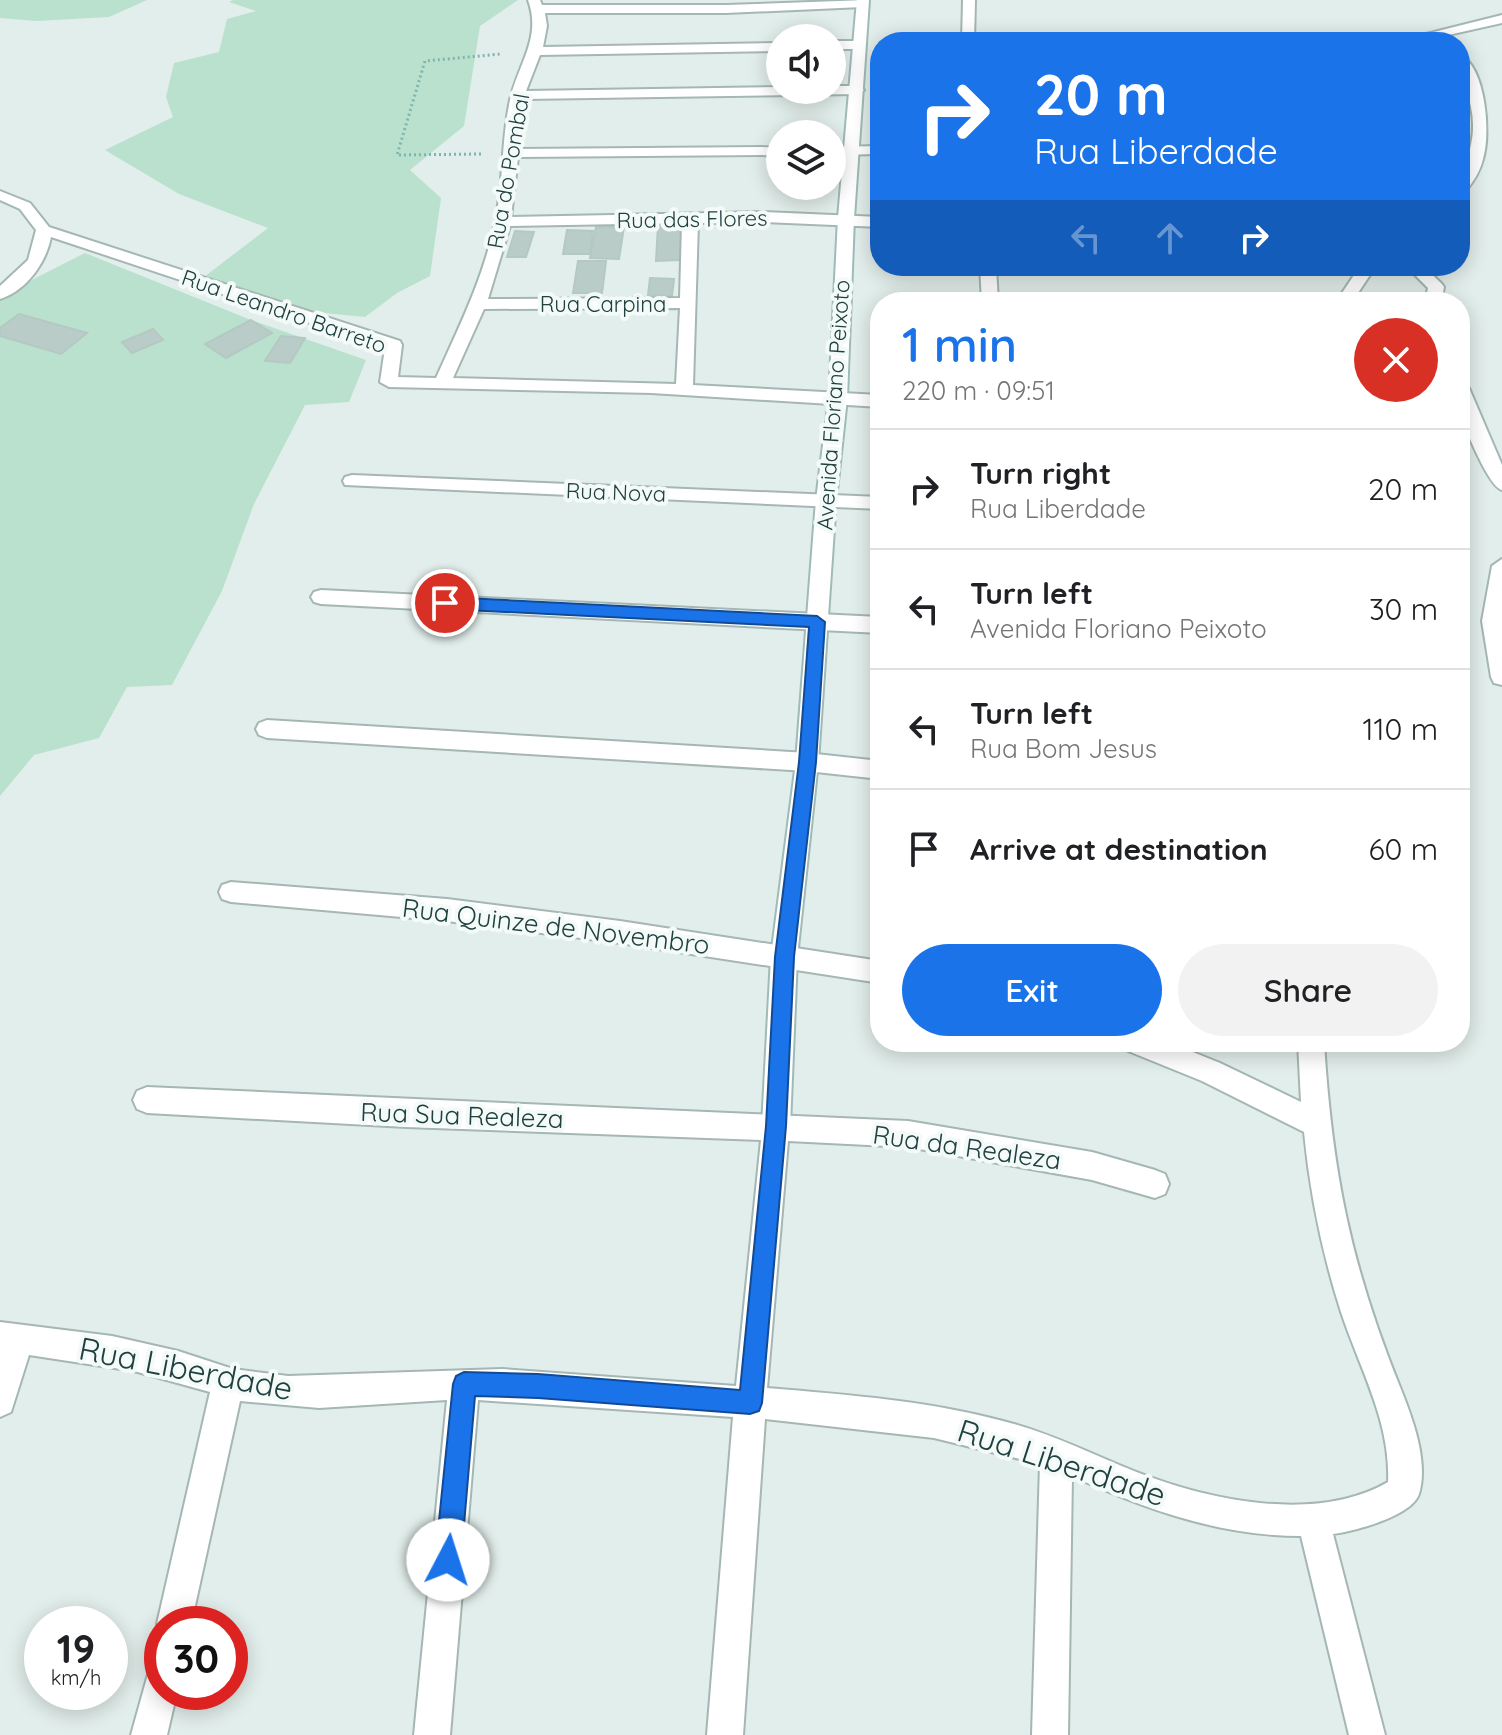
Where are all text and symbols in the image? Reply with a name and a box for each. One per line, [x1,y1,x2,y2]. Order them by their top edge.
map controls [766,24,846,200]
button: sound [766,24,846,104]
text: 20 m [1034,59,1168,129]
icon: right [902,64,1006,168]
street label: Rua do Pombal [481,91,535,251]
button: layers [766,120,846,200]
text: Rua Liberdade [1034,128,1278,173]
street label: Rua das Flores [616,204,768,234]
icon: left [1064,216,1108,260]
icon: ahead [1148,216,1192,260]
icon: right [1232,216,1276,260]
street label: Rua Leandro Barreto [178,263,390,359]
street label: Avenida Floriano Peixoto [810,279,856,531]
street label: Rua Carpina [540,290,666,318]
text: 1 min [902,314,1017,374]
button: close [1354,318,1438,402]
text: 220 m · 09:51 [902,374,1055,407]
text: Turn right [970,454,1111,492]
icon: right [902,467,946,511]
text: 20 m [1368,470,1438,508]
street label: Rua Nova [565,476,667,508]
text: Rua Liberdade [970,492,1146,525]
pin [411,569,479,637]
text: Turn left [970,574,1093,612]
icon: arrive [423,581,467,625]
icon: left [902,587,946,631]
text: 30 m [1369,590,1438,628]
text: Avenida Floriano Peixoto [970,612,1267,645]
text: Turn left [970,694,1093,732]
icon: left [902,707,946,751]
text: 110 m [1362,710,1438,748]
text: Rua Bom Jesus [970,732,1157,765]
icon: arrive [902,827,946,871]
text: Arrive at destination [970,830,1268,868]
text: 60 m [1368,830,1438,868]
street label: Rua Quinze de Novembro [400,891,712,961]
button: Exit [902,944,1162,1036]
button: Share [1178,944,1438,1036]
street label: Rua Sua Realeza [360,1095,564,1135]
street label: Rua da Realeza [871,1117,1063,1177]
street label: Rua Liberdade [76,1328,296,1408]
street label: Rua Liberdade [953,1409,1171,1515]
position arrow [406,1518,490,1602]
speed limit sign: 30 [144,1606,248,1710]
text: 19 [57,1623,95,1673]
text: km/h [51,1665,101,1690]

